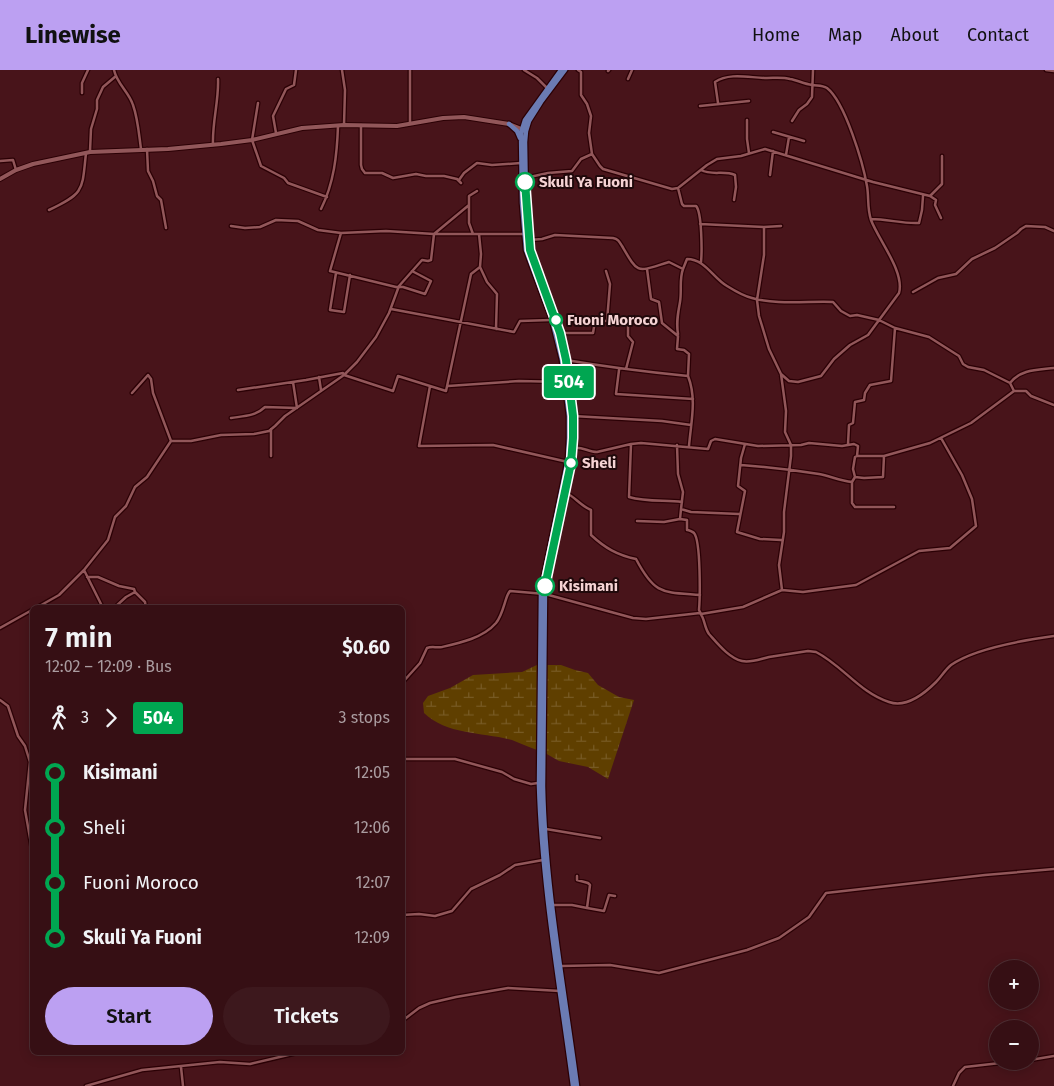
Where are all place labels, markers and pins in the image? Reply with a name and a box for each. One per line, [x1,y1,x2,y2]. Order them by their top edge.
marker: Skuli Ya Fuoni [515,172,535,192]
place label: Skuli Ya Fuoni [539,173,633,191]
place label: Fuoni Moroco [567,311,658,329]
marker: Fuoni Moroco [549,313,563,327]
place label: Sheli [582,454,616,472]
marker: Sheli [564,456,578,470]
marker: Kisimani [535,576,555,596]
place label: Kisimani [559,577,618,595]

